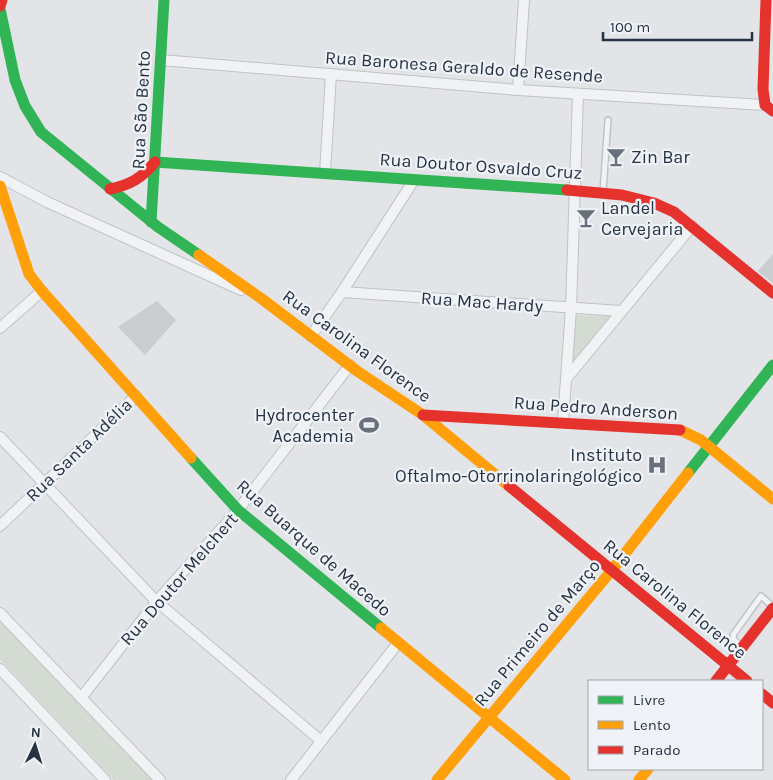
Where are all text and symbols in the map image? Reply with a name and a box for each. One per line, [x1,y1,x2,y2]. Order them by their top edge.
scale bar [603,10,752,42]
text: 100 m [610,18,650,36]
street label: Rua Baronesa Geraldo de Resende [324,46,604,88]
street label: Rua São Bento [127,50,155,170]
bar icon: Zin Bar [605,146,627,168]
place label: Zin Bar [631,146,690,168]
street label: Rua Doutor Osvaldo Cruz [379,148,583,184]
place label: Landel Cervejaria [601,197,683,240]
bar icon: Landel Cervejaria [575,207,597,229]
street label: Rua Carolina Florence [278,285,436,407]
street label: Rua Mac Hardy [420,287,544,317]
street label: Rua Pedro Anderson [513,391,679,425]
street label: Rua Santa Adélia [21,394,137,506]
place label: Hydrocenter Academia [255,404,354,447]
sports icon: Hydrocenter Academia [358,414,380,436]
place label: Instituto Oftalmo-Otorrinolaringológico [395,444,642,487]
hospital icon: Instituto Oftalmo-Otorrinolaringológico [646,454,668,476]
street label: Rua Buarque de Macedo [232,475,396,621]
street label: Rua Doutor Melchert [115,508,243,650]
street label: Rua Carolina Florence [599,534,751,664]
street label: Rua Primeiro de Março [469,555,605,711]
legend [588,680,763,770]
text: Livre [633,691,665,709]
text: Lento [633,716,671,734]
north arrow [10,720,60,770]
text: N [30,724,41,741]
text: Parado [633,741,680,759]

